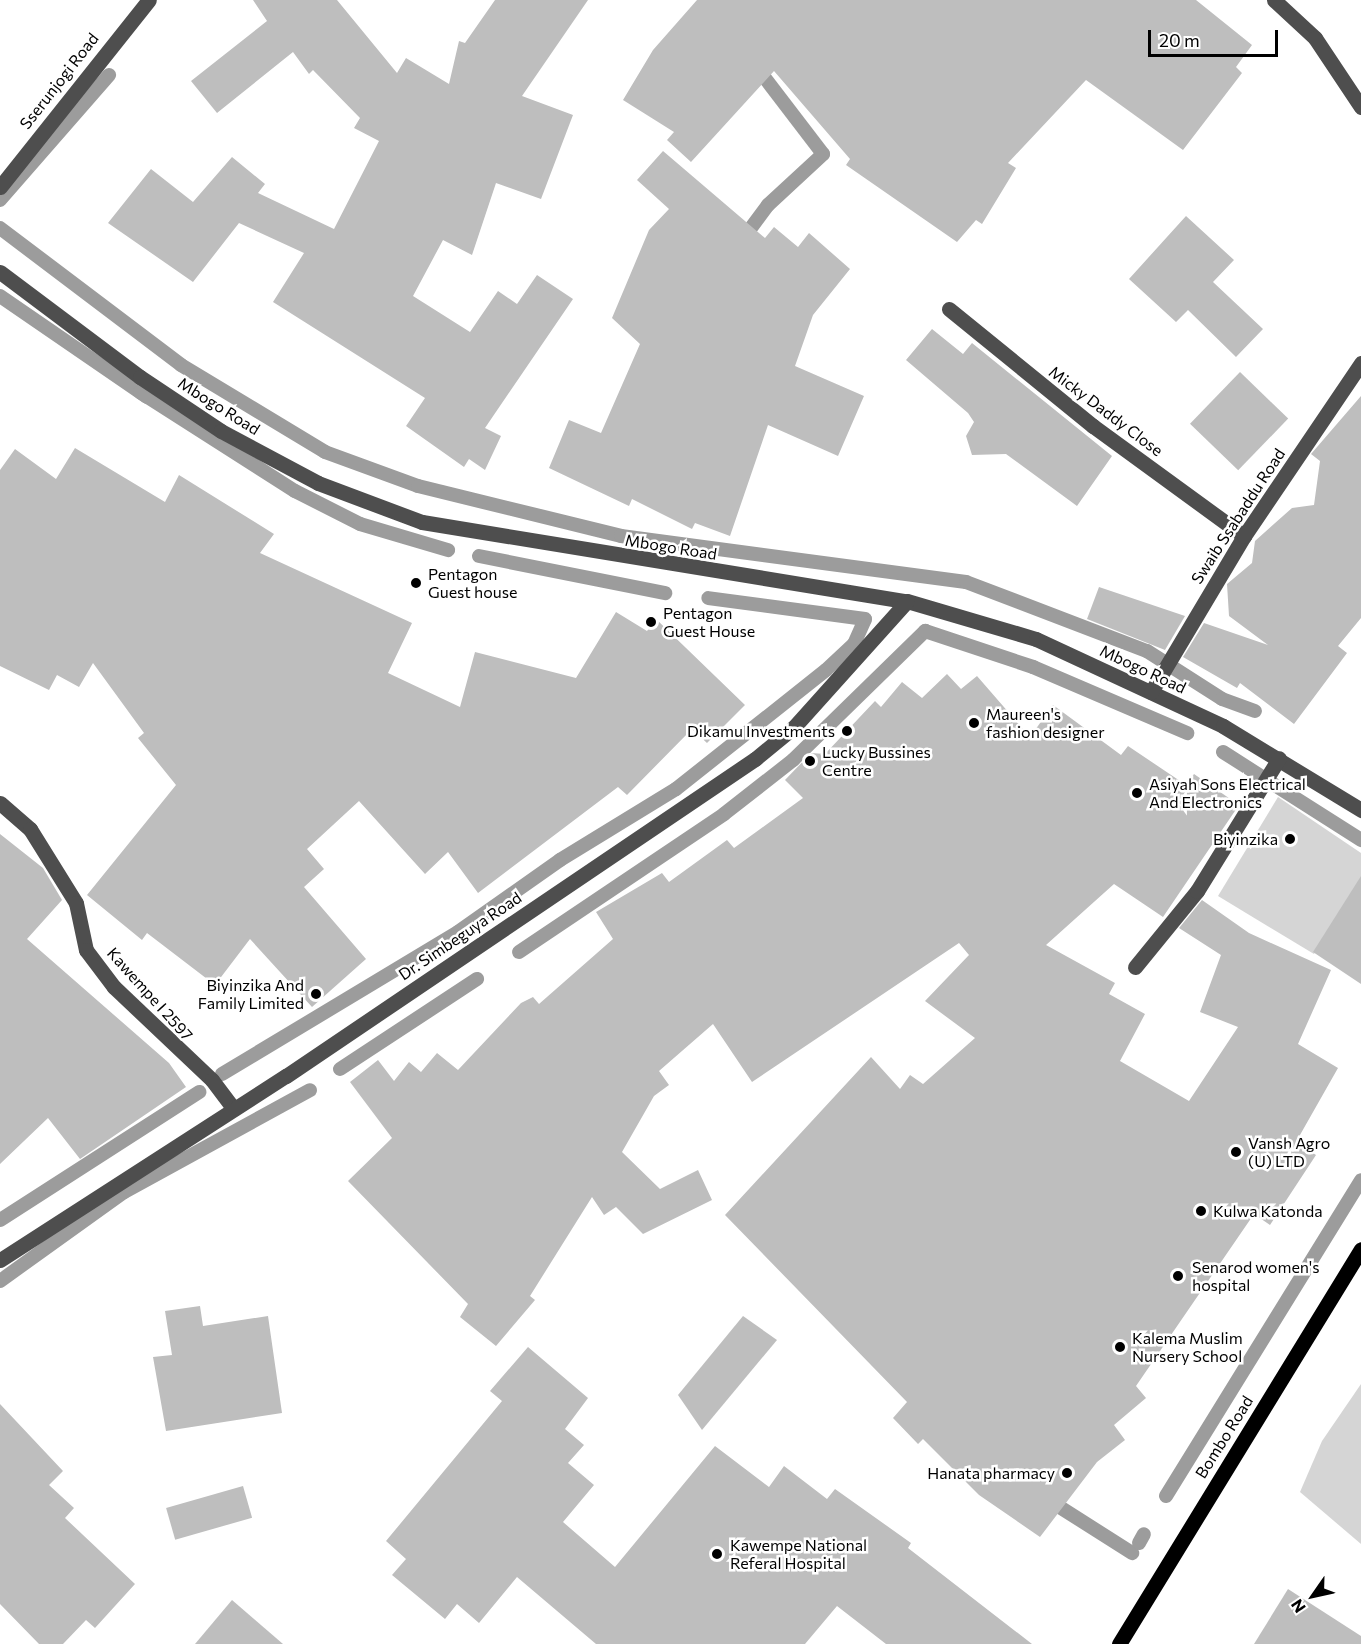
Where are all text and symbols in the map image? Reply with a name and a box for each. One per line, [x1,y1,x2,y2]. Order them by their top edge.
scale bar [1151,18,1282,56]
street label: Sserunjogi Road [16,29,102,133]
text: 20 m [1159,29,1200,51]
street label: Micky Daddy Close [1045,362,1167,460]
street label: Mbogo Road [175,373,263,439]
street label: Swaib Ssabaddu Road [1187,445,1289,587]
street label: Mbogo Road [624,530,718,564]
place label: Pentagon Guest house [428,564,517,602]
marker: Pentagon Guest house [409,576,423,590]
place label: Pentagon Guest House [663,603,755,641]
marker: Pentagon Guest House [644,615,658,629]
street label: Mbogo Road [1097,641,1189,697]
place label: Maureen's fashion designer [986,704,1105,742]
marker: Maureen's fashion designer [967,716,981,730]
place label: Dikamu Investments [687,721,835,741]
marker: Dikamu Investments [840,724,854,738]
place label: Lucky Bussines Centre [822,742,931,780]
marker: Lucky Bussines Centre [803,754,817,768]
place label: Asiyah Sons Electrical And Electronics [1149,774,1306,812]
marker: Asiyah Sons Electrical And Electronics [1130,786,1144,800]
place label: Biyinzika [1213,829,1278,849]
marker: Biyinzika [1283,832,1297,846]
street label: Dr. Simbeguya Road [395,888,525,984]
street label: Kawempe I 2597 [103,944,197,1044]
place label: Biyinzika And Family Limited [198,975,304,1013]
marker: Biyinzika And Family Limited [309,987,323,1001]
place label: Vansh Agro (U) LTD [1248,1133,1330,1171]
marker: Vansh Agro (U) LTD [1229,1145,1243,1159]
place label: Kulwa Katonda [1213,1201,1322,1221]
marker: Kulwa Katonda [1194,1204,1208,1218]
place label: Senarod women's hospital [1192,1257,1320,1295]
marker: Senarod women's hospital [1169,1267,1187,1285]
place label: Kalema Muslim Nursery School [1132,1328,1243,1366]
marker: Kalema Muslim Nursery School [1113,1340,1127,1354]
street label: Bombo Road [1191,1392,1257,1482]
place label: Hanata pharmacy [927,1463,1055,1483]
marker: Hanata pharmacy [1060,1466,1074,1480]
place label: Kawempe National Referal Hospital [730,1535,867,1573]
marker: Kawempe National Referal Hospital [708,1545,726,1563]
north arrow [1283,1566,1343,1626]
text: N [1286,1596,1309,1617]

